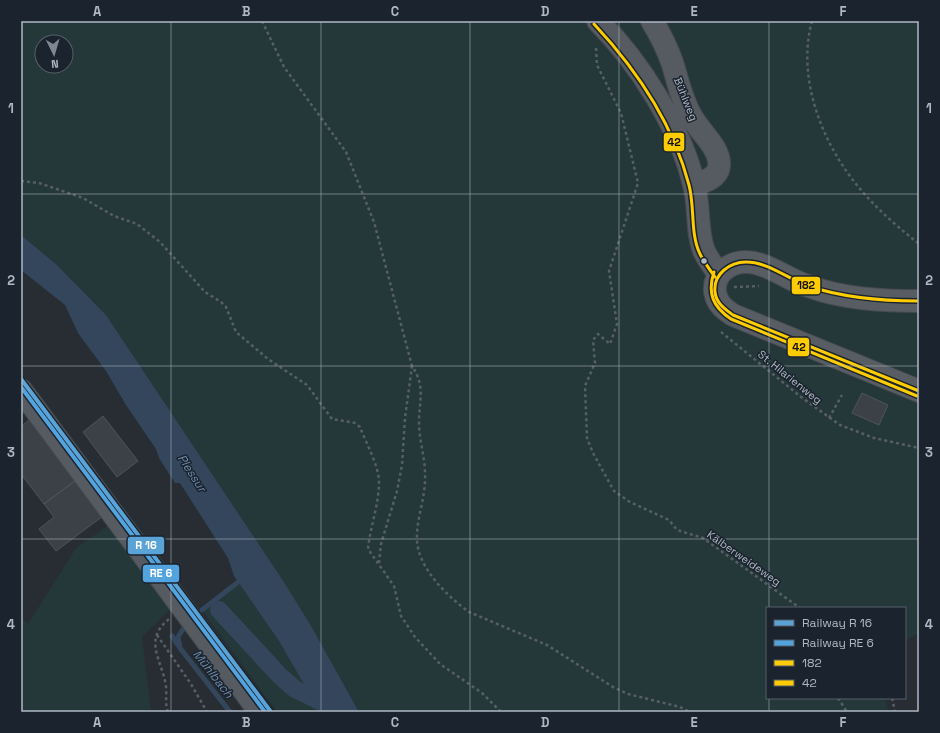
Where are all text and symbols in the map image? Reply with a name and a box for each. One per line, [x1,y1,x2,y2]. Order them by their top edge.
text: A [93,3,102,20]
text: B [242,3,251,20]
text: C [391,3,399,20]
text: D [541,3,550,20]
text: E [690,3,698,20]
text: F [840,3,847,20]
north arrow [34,34,74,74]
text: N [51,57,59,71]
street label: Bühlweg [671,75,701,123]
text: 1 [8,100,14,117]
text: 1 [926,100,932,117]
line badge: 42 [663,132,685,152]
text: 42 [667,135,681,149]
unlabelled marker [699,256,709,266]
text: 2 [7,272,15,289]
text: 2 [925,272,933,289]
line badge: 182 [791,276,821,295]
text: 182 [797,278,816,292]
line badge: 42 [787,337,810,357]
text: 42 [792,340,806,354]
street label: St. Hilarienweg [755,347,825,407]
text: 3 [7,444,15,461]
text: 3 [925,444,933,461]
water label: Plessur [174,451,211,496]
street label: Kälberweideweg [704,527,784,589]
line badge: R 16 [127,536,165,555]
text: R 16 [135,538,157,552]
line badge: RE 6 [142,564,180,583]
text: RE 6 [150,566,173,580]
legend [766,607,906,699]
text: Railway R 16 [802,615,872,631]
text: 4 [7,616,15,633]
text: 4 [925,616,933,633]
text: Railway RE 6 [802,635,874,651]
water label: Mühlbach [189,647,237,702]
text: 182 [802,655,822,671]
text: 42 [802,675,817,691]
text: A [93,714,102,731]
text: B [242,714,251,731]
text: C [391,714,399,731]
text: D [541,714,550,731]
text: E [690,714,698,731]
text: F [840,714,847,731]

